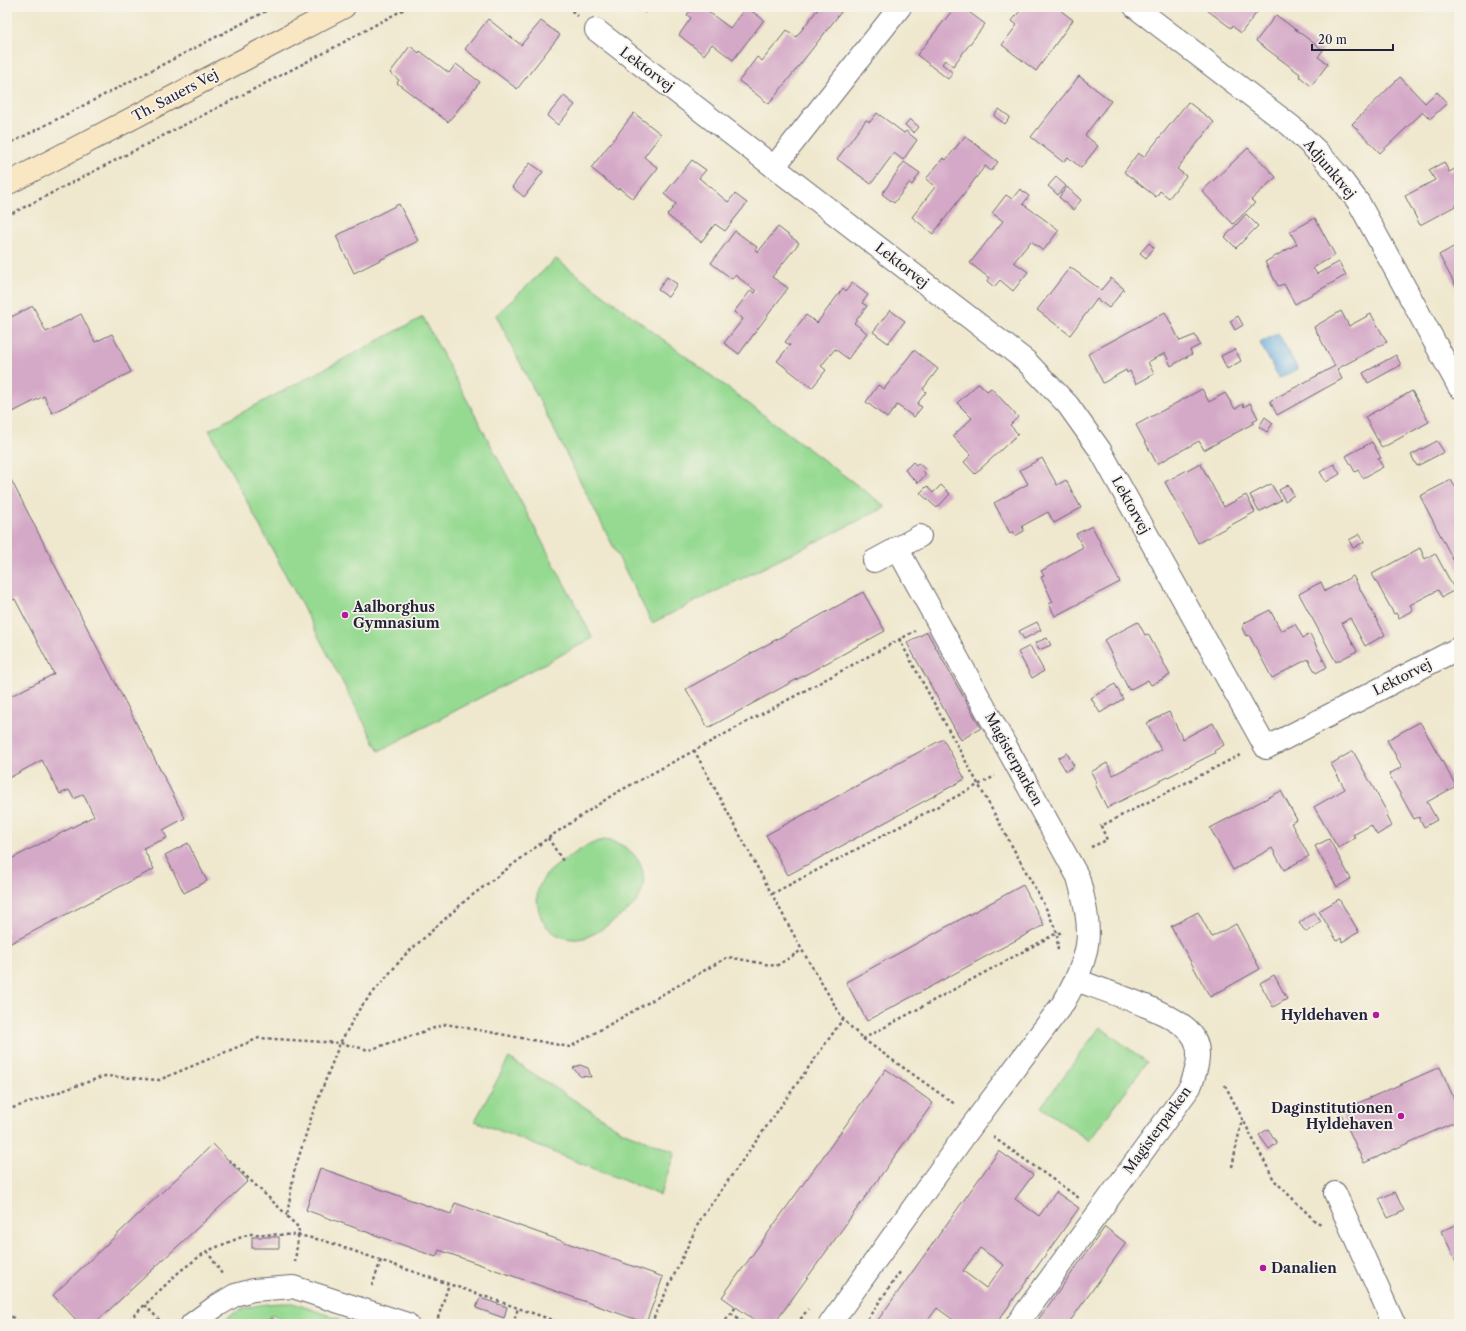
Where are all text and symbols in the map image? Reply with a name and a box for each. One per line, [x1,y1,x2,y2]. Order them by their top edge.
scale bar [1312,26,1393,52]
text: 20 m [1318,32,1347,47]
street label: Lektorvej [616,43,678,95]
street label: Th. Sauers Vej [129,65,221,125]
street label: Adjunktvej [1299,135,1360,202]
street label: Lektorvej [871,238,933,292]
street label: Lektorvej [1108,473,1154,537]
place label: Aalborghus Gymnasium [352,598,440,632]
marker: Aalborghus Gymnasium [340,610,350,620]
street label: Lektorvej [1370,655,1434,699]
street label: Magisterparken [981,709,1047,809]
place label: Hyldehaven [1281,1006,1368,1024]
marker: Hyldehaven [1371,1010,1381,1020]
street label: Magisterparken [1119,1083,1195,1177]
place label: Daginstitutionen Hyldehaven [1271,1099,1393,1133]
marker: Daginstitutionen Hyldehaven [1396,1111,1406,1121]
place label: Danalien [1271,1259,1337,1277]
marker: Danalien [1258,1263,1268,1273]

